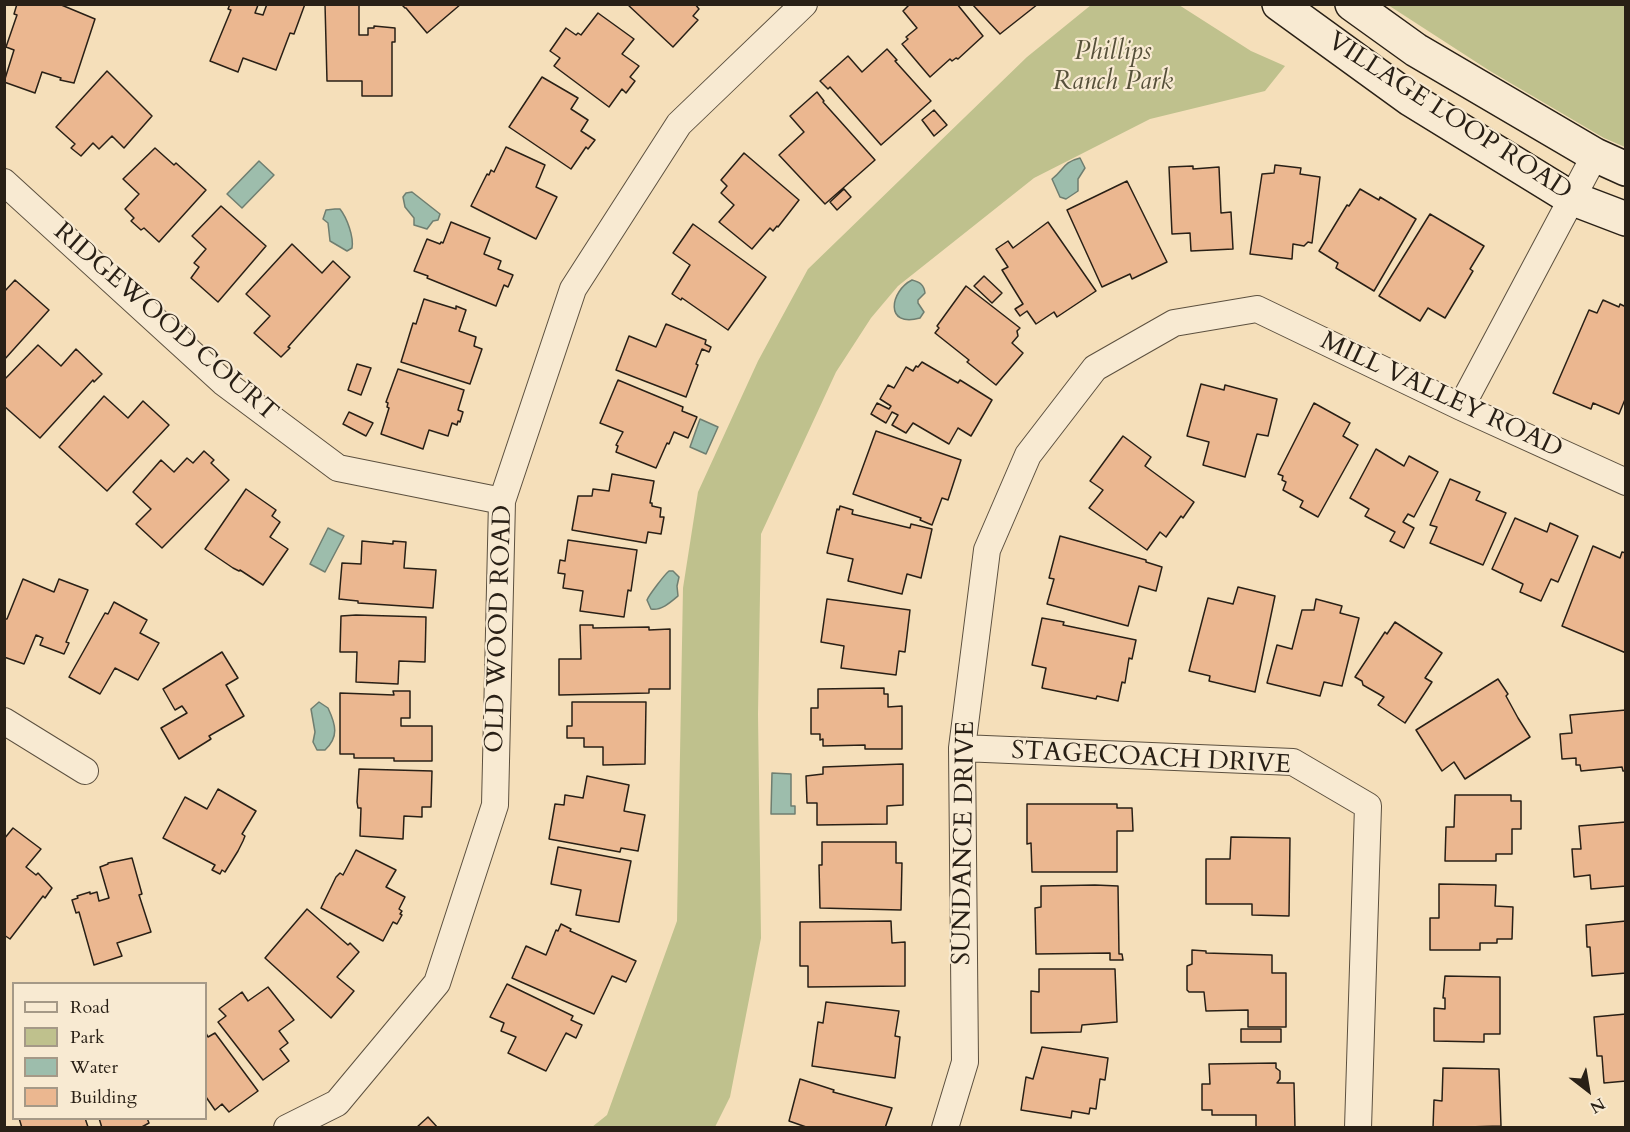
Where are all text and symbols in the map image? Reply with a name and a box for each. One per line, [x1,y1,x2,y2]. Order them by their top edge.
street label: VILLAGE LOOP ROAD [1321,26,1577,208]
park label: Phillips Ranch Park [1053,37,1173,98]
street label: RIDGEWOOD COURT [46,217,284,429]
street label: MILL VALLEY ROAD [1315,326,1567,466]
street label: OLD WOOD ROAD [480,504,520,754]
street label: SUNDANCE DRIVE [947,721,983,965]
street label: STAGECOACH DRIVE [1010,736,1292,782]
legend [12,982,207,1120]
text: Road [70,995,110,1020]
text: Park [70,1025,105,1050]
text: Water [70,1055,118,1080]
north arrow [1558,1060,1618,1120]
text: Building [70,1085,137,1110]
text: N [1586,1092,1609,1118]

